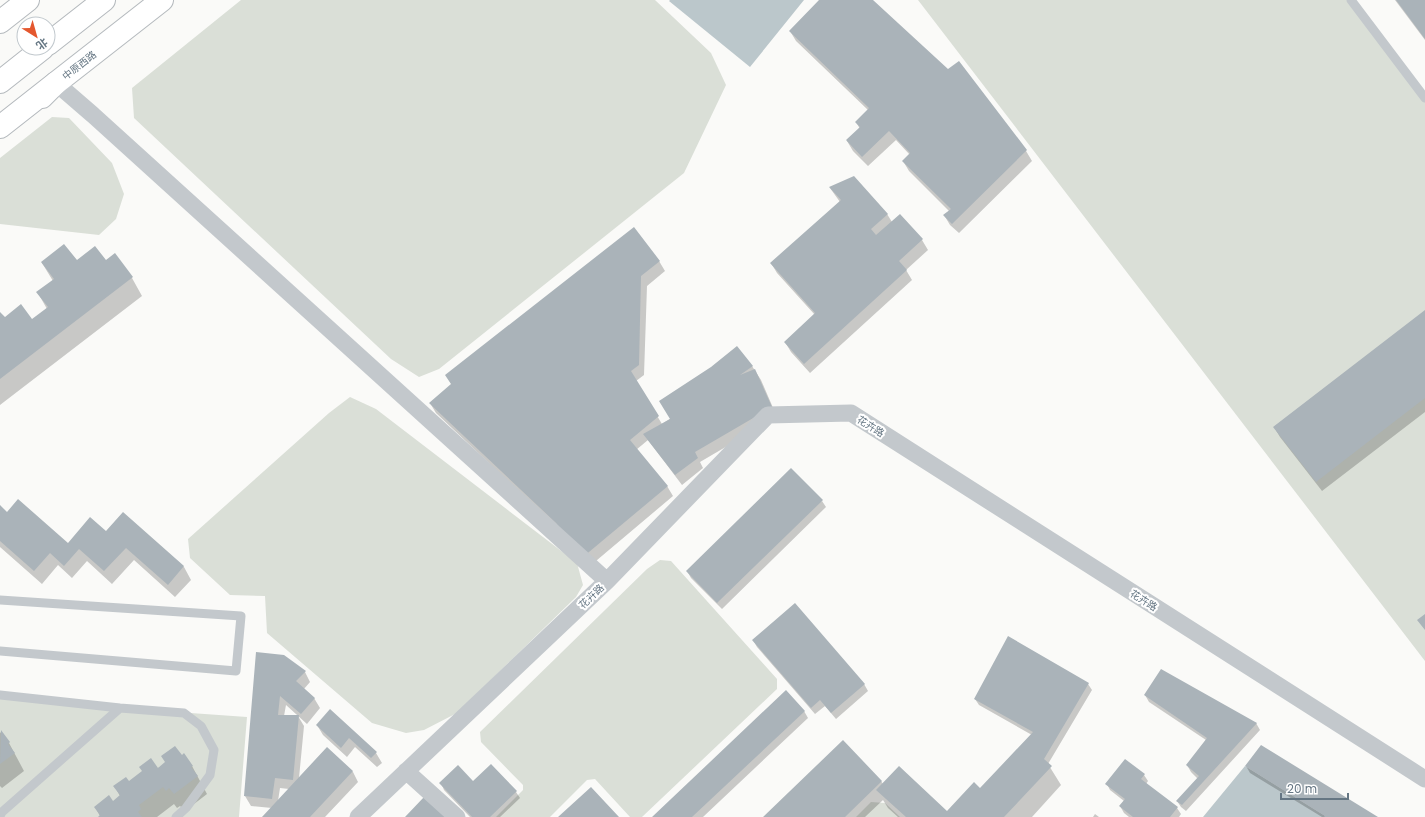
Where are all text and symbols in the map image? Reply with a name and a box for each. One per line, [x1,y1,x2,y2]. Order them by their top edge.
north arrow [16,16,56,56]
text: 北 [33,34,51,54]
street label: 中原西路 [59,47,100,84]
street label: 花卉路 [854,412,887,441]
street label: 花卉路 [575,581,607,612]
street label: 花卉路 [1127,586,1160,615]
scale bar [1281,775,1348,801]
text: 20 m [1287,780,1317,797]

